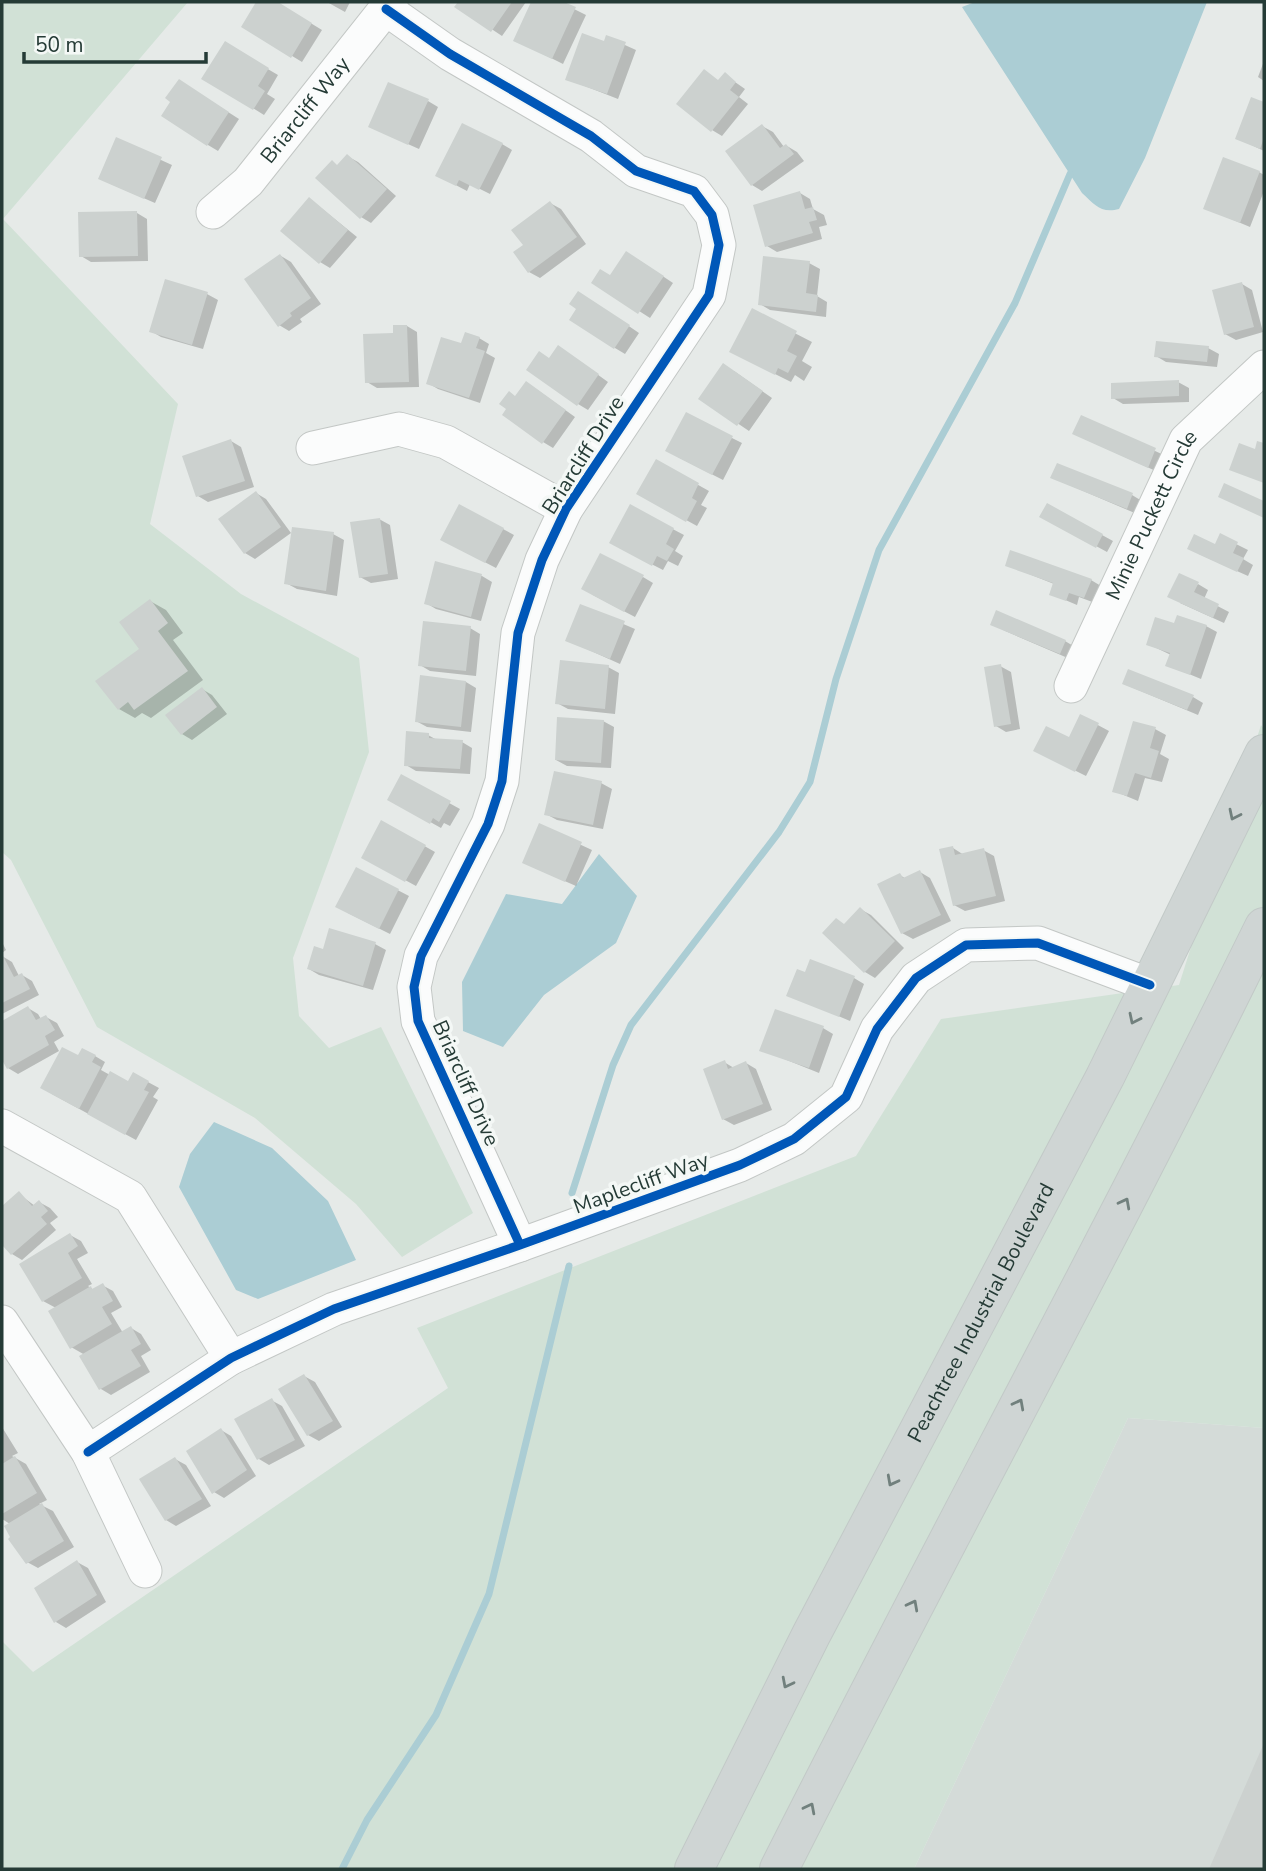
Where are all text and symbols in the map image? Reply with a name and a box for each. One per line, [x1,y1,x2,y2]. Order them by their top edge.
scale bar [24,21,206,65]
text: 50 m [35,31,84,59]
street label: Briarcliff Way [254,51,356,169]
street label: Briarcliff Drive [535,390,631,520]
street label: Minie Puckett Circle [1099,423,1203,605]
one-way arrow [1228,808,1242,820]
one-way arrow [1128,1012,1142,1024]
street label: Briarcliff Drive [426,1016,506,1150]
street label: Maplecliff Way [569,1145,713,1220]
street label: Peachtree Industrial Boulevard [901,1178,1061,1447]
one-way arrow [1117,1198,1131,1210]
one-way arrow [1011,1399,1024,1411]
one-way arrow [887,1474,900,1487]
one-way arrow [905,1600,918,1613]
one-way arrow [782,1676,796,1688]
one-way arrow [801,1803,815,1815]

